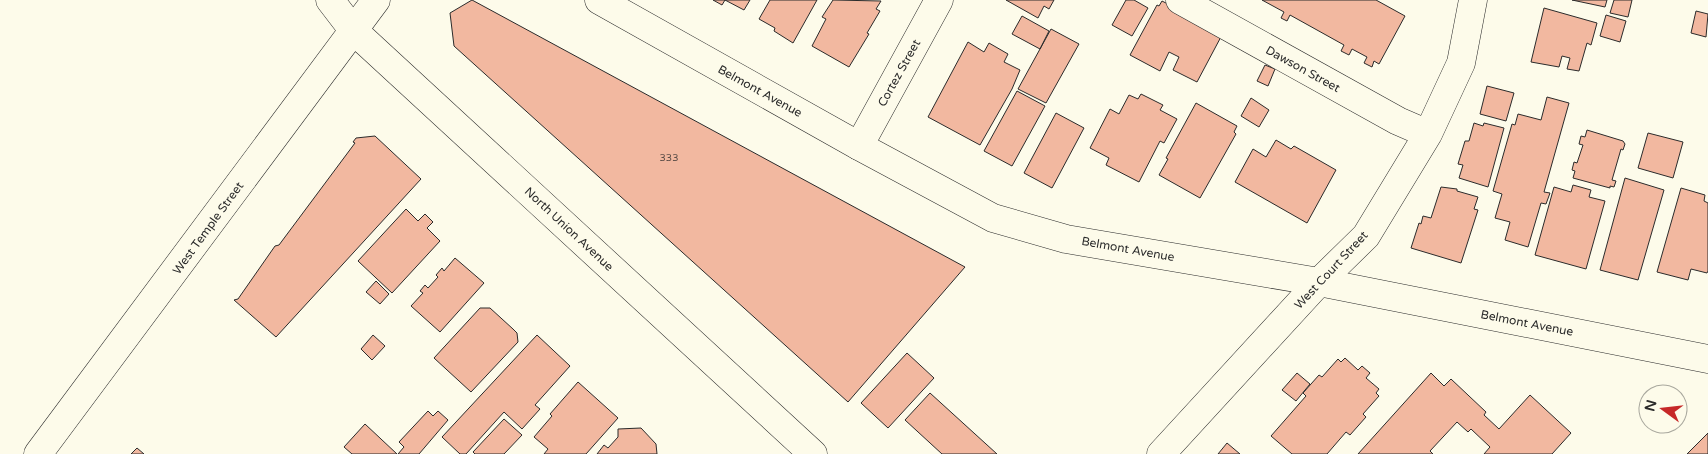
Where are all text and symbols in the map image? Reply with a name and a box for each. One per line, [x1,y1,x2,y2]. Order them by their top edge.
street label: Cortez Street [875,37,923,109]
street label: Dawson Street [1263,43,1343,95]
street label: Belmont Avenue [715,62,805,120]
house number: 333 [660,152,678,164]
street label: West Temple Street [170,179,247,277]
street label: North Union Avenue [522,184,616,274]
street label: West Court Street [1291,228,1371,312]
street label: Belmont Avenue [1080,234,1176,264]
street label: Belmont Avenue [1479,307,1575,339]
north arrow [1638,384,1688,434]
text: N [1641,398,1661,413]

